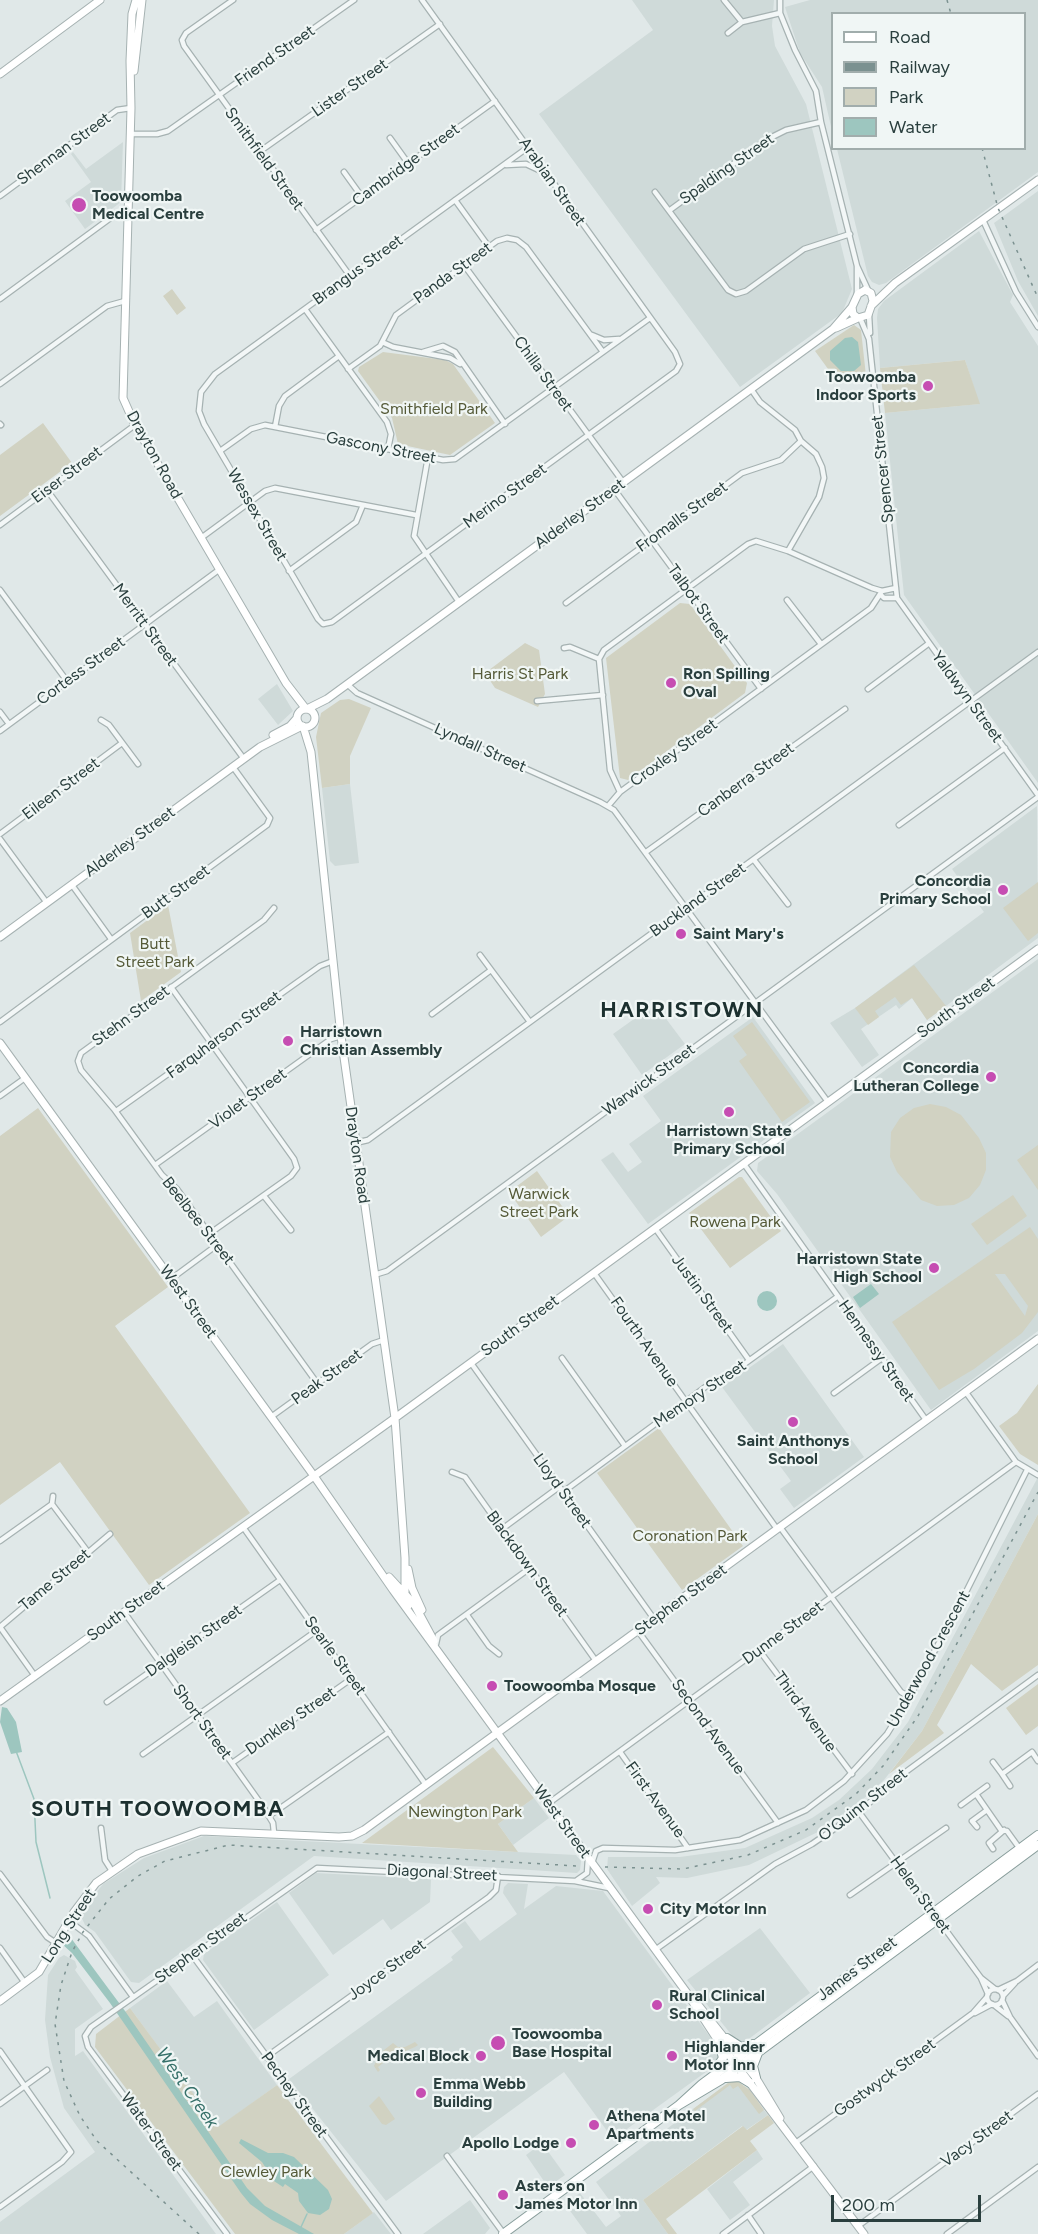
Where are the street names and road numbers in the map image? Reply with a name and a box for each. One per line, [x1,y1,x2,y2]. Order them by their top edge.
street label: Friend Street [231,21,319,91]
street label: Lister Street [308,55,392,121]
street label: Smithfield Street [220,104,308,214]
street label: Shennan Street [13,109,115,189]
street label: Cambridge Street [349,120,463,210]
street label: Spalding Street [676,129,778,209]
street label: Arabian Street [515,134,589,230]
street label: Brangus Street [309,231,407,309]
street label: Panda Street [410,238,496,308]
street label: Chilla Street [509,333,577,415]
street label: Drayton Road [122,408,186,502]
street label: Spencer Street [868,414,898,524]
street label: Gascony Street [324,428,438,468]
street label: Eiser Street [28,442,106,508]
street label: Merino Street [460,459,550,533]
street label: Wessex Street [223,465,291,565]
street label: Alderley Street [531,475,629,553]
street label: Fromalls Street [633,477,731,557]
street label: Talbot Street [663,561,733,647]
street label: Merritt Street [109,580,181,670]
street label: Cortess Street [33,632,129,710]
street label: Yaldwyn Street [927,648,1007,746]
street label: Croxley Street [627,715,721,791]
street label: Lyndall Street [431,719,529,777]
street label: Canberra Street [694,739,798,821]
street label: Eileen Street [19,754,103,824]
street label: Alderley Street [81,803,179,881]
street label: Buckland Street [646,859,750,941]
street label: Butt Street [138,861,214,923]
street label: South Street [913,973,999,1043]
street label: Stehn Street [88,981,174,1051]
street label: Farquharson Street [163,987,285,1083]
street label: Warwick Street [599,1040,699,1120]
street label: Violet Street [205,1064,291,1134]
street label: Drayton Road [341,1105,373,1205]
street label: Beelbee Street [158,1173,238,1269]
street label: Justin Street [667,1251,737,1337]
street label: West Street [155,1262,221,1342]
street label: South Street [477,1291,563,1361]
street label: Fourth Avenue [606,1293,682,1391]
street label: Hennessy Street [834,1297,918,1405]
street label: Peak Street [288,1345,366,1409]
street label: Memory Street [650,1356,750,1432]
street label: Lloyd Street [529,1450,595,1532]
street label: Blackdown Street [482,1507,572,1621]
street label: Tame Street [15,1545,95,1615]
street label: Stephen Street [631,1560,731,1640]
street label: South Street [83,1576,169,1646]
street label: Underwood Crescent [883,1587,975,1731]
street label: Dunne Street [739,1597,827,1669]
street label: Dalgleish Street [142,1601,246,1681]
street label: Searle Street [300,1613,370,1699]
street label: Third Avenue [770,1668,840,1756]
street label: Second Avenue [667,1676,749,1778]
street label: Short Street [168,1681,236,1763]
street label: Dunkley Street [242,1683,340,1759]
street label: First Avenue [621,1758,689,1842]
street label: O'Quinn Street [815,1764,911,1846]
street label: West Street [529,1782,595,1862]
street label: Helen Street [886,1853,954,1937]
street label: Diagonal Street [386,1861,498,1885]
street label: Long Street [38,1885,100,1967]
street label: Stephen Street [151,1908,251,1988]
street label: James Street [813,1933,901,2005]
street label: Joyce Street [344,1935,430,2005]
street label: Gostwyck Street [830,2035,940,2121]
street label: Pechey Street [257,2048,331,2142]
street label: Water Street [116,2089,186,2175]
street label: Vacy Street [937,2106,1017,2172]

